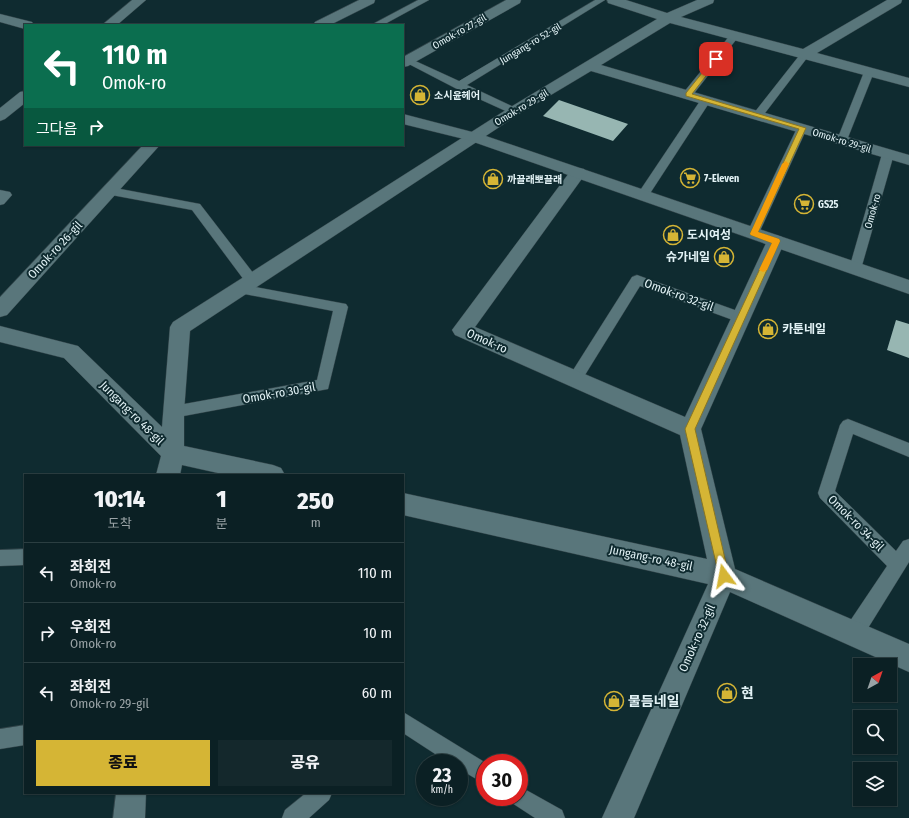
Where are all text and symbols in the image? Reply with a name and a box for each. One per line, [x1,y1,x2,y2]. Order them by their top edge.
street label: Omok-ro 27-gil [431,11,489,52]
street label: Jungang-ro 52-gil [498,21,564,67]
text: 110 m [102,38,168,71]
icon: left [36,40,88,92]
pin [699,42,733,76]
icon: arrive [705,48,727,70]
text: Omok-ro [102,72,166,94]
shop icon: 소시윤헤어 [409,84,431,106]
street label: Omok-ro 29-gil [492,87,551,129]
place label: 소시윤헤어 [434,90,480,102]
icon: right [85,116,107,138]
text: 그다음 [36,120,77,138]
street label: Omok-ro 29-gil [811,126,873,156]
supermarket icon: 7-Eleven [679,167,701,189]
shop icon: 까끌래뽀끌래 [482,168,504,190]
place label: 7-Eleven [704,173,739,185]
place label: 까끌래뽀끌래 [507,174,562,186]
street label: Omok-ro [862,192,884,230]
supermarket icon: GS25 [793,193,815,215]
place label: GS25 [818,199,839,211]
street label: Omok-ro 26-gil [25,218,85,282]
shop icon: 도시여성 [662,224,684,246]
place label: 도시여성 [687,228,731,242]
shop icon: 슈가네일 [713,246,735,268]
place label: 슈가네일 [666,250,710,264]
street label: Omok-ro 32-gil [643,276,715,314]
shop icon: 카툰네일 [757,318,779,340]
place label: 카툰네일 [782,322,826,336]
street label: Omok-ro [465,326,509,356]
street label: Jungang-ro 48-gil [97,378,167,448]
street label: Omok-ro 30-gil [242,380,316,406]
text: 10:14 [94,485,145,513]
text: 1 [216,485,227,513]
text: 250 [297,487,334,515]
street label: Omok-ro 34-gil [825,492,887,554]
text: m [311,515,321,530]
text: 도착 [108,516,132,531]
text: 분 [215,516,227,531]
street label: Jungang-ro 48-gil [608,542,694,574]
position arrow [703,555,745,597]
text: 좌회전 [70,558,111,576]
icon: left [36,562,58,584]
text: 110 m [358,564,392,582]
text: Omok-ro [70,576,116,591]
street label: Omok-ro 32-gil [676,602,718,674]
text: 우회전 [70,618,111,636]
icon: right [36,622,58,644]
text: 10 m [363,624,392,642]
text: Omok-ro [70,636,116,651]
north arrow [853,658,897,702]
map controls [853,658,897,806]
text: 좌회전 [70,678,111,696]
icon: left [36,682,58,704]
shop icon: 현 [716,682,738,704]
text: 60 m [362,684,392,702]
place label: 현 [741,685,754,702]
shop icon: 물듬네일 [603,690,625,712]
place label: 물듬네일 [628,693,680,710]
text: Omok-ro 29-gil [70,696,149,711]
button: search [853,710,897,754]
button: 종료 [36,740,210,786]
button: 공유 [218,740,392,786]
speed limit sign: 30 [476,754,528,806]
button: layers [853,762,897,806]
text: 23 [433,763,451,787]
text: km/h [431,784,453,796]

